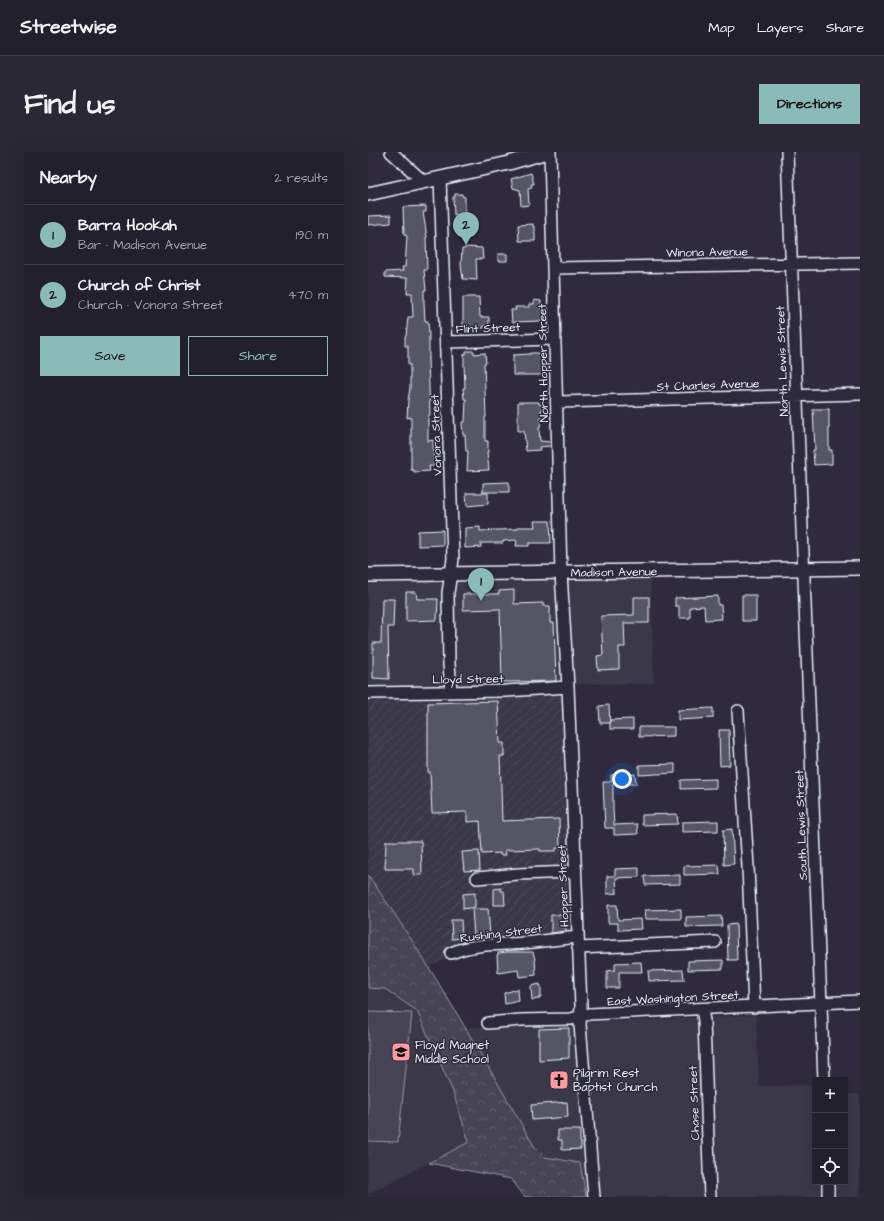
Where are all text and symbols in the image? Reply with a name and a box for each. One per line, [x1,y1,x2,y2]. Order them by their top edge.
text: Streetwise [20,14,117,41]
text: Map [708,18,735,38]
text: Layers [757,18,804,38]
text: Share [826,18,864,38]
button: Directions [759,84,860,124]
text: Find us [24,85,115,124]
text: Nearby [40,166,97,190]
text: 2 results [274,169,328,187]
pin: 2 [453,212,479,245]
text: Barra Hookah [78,215,177,236]
text: 1 [52,226,54,244]
text: 190 m [295,226,328,244]
text: Bar · Madison Avenue [78,236,207,254]
street label: Winona Avenue [666,243,749,262]
text: Church of Christ [78,275,200,296]
text: 2 [49,286,57,304]
text: 470 m [288,286,328,304]
text: Church · Vonora Street [78,296,223,314]
street label: North Hopper Street [534,303,553,423]
street label: North Lewis Street [772,305,793,417]
street label: Flint Street [455,319,521,338]
button: Save [40,336,180,376]
button: Share [188,336,328,376]
street label: St Charles Avenue [656,375,760,396]
street label: Vonora Street [427,394,446,476]
street label: Madison Avenue [571,563,658,582]
pin: 1 [468,568,494,601]
street label: Lloyd Street [432,670,504,690]
your location [612,769,632,789]
street label: South Lewis Street [791,769,812,880]
street label: Hopper Street [554,844,573,927]
street label: Rushing Street [459,920,543,948]
street label: East Washington Street [607,987,739,1011]
place label: Floyd Magnet Middle School [415,1037,489,1068]
school or university icon: Floyd Magnet Middle School [390,1041,412,1063]
place label: Pilgrim Rest Baptist Church [573,1065,657,1096]
street label: Chase Street [685,1065,704,1141]
church icon: Pilgrim Rest Baptist Church [548,1069,570,1091]
map controls [812,1077,848,1185]
button: + [812,1077,848,1113]
button: − [812,1113,848,1149]
button: locate [812,1149,848,1185]

